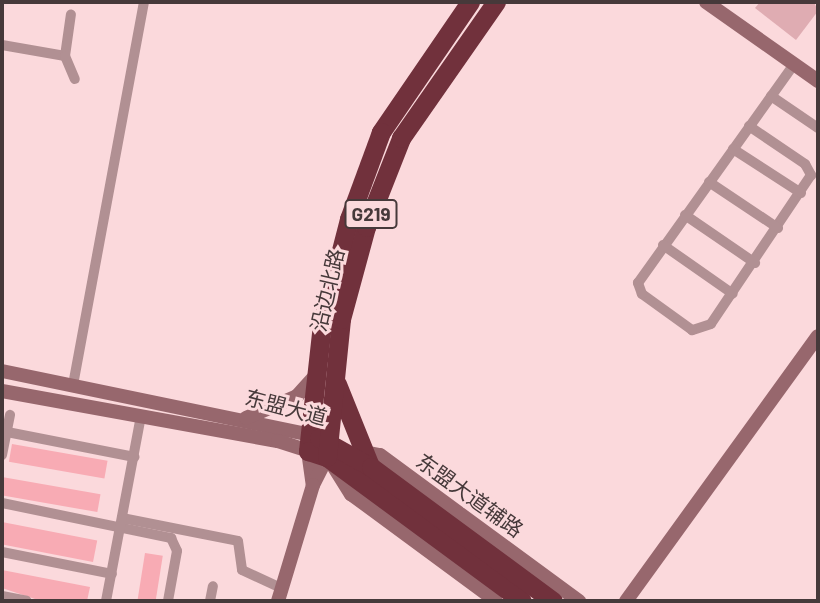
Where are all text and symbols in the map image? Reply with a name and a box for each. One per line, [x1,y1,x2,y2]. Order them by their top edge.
road number: G219 [343,198,399,230]
street label: 沿边北路 [305,246,349,334]
street label: 东盟大道 [242,384,330,430]
street label: 东盟大道辅路 [412,448,528,542]

